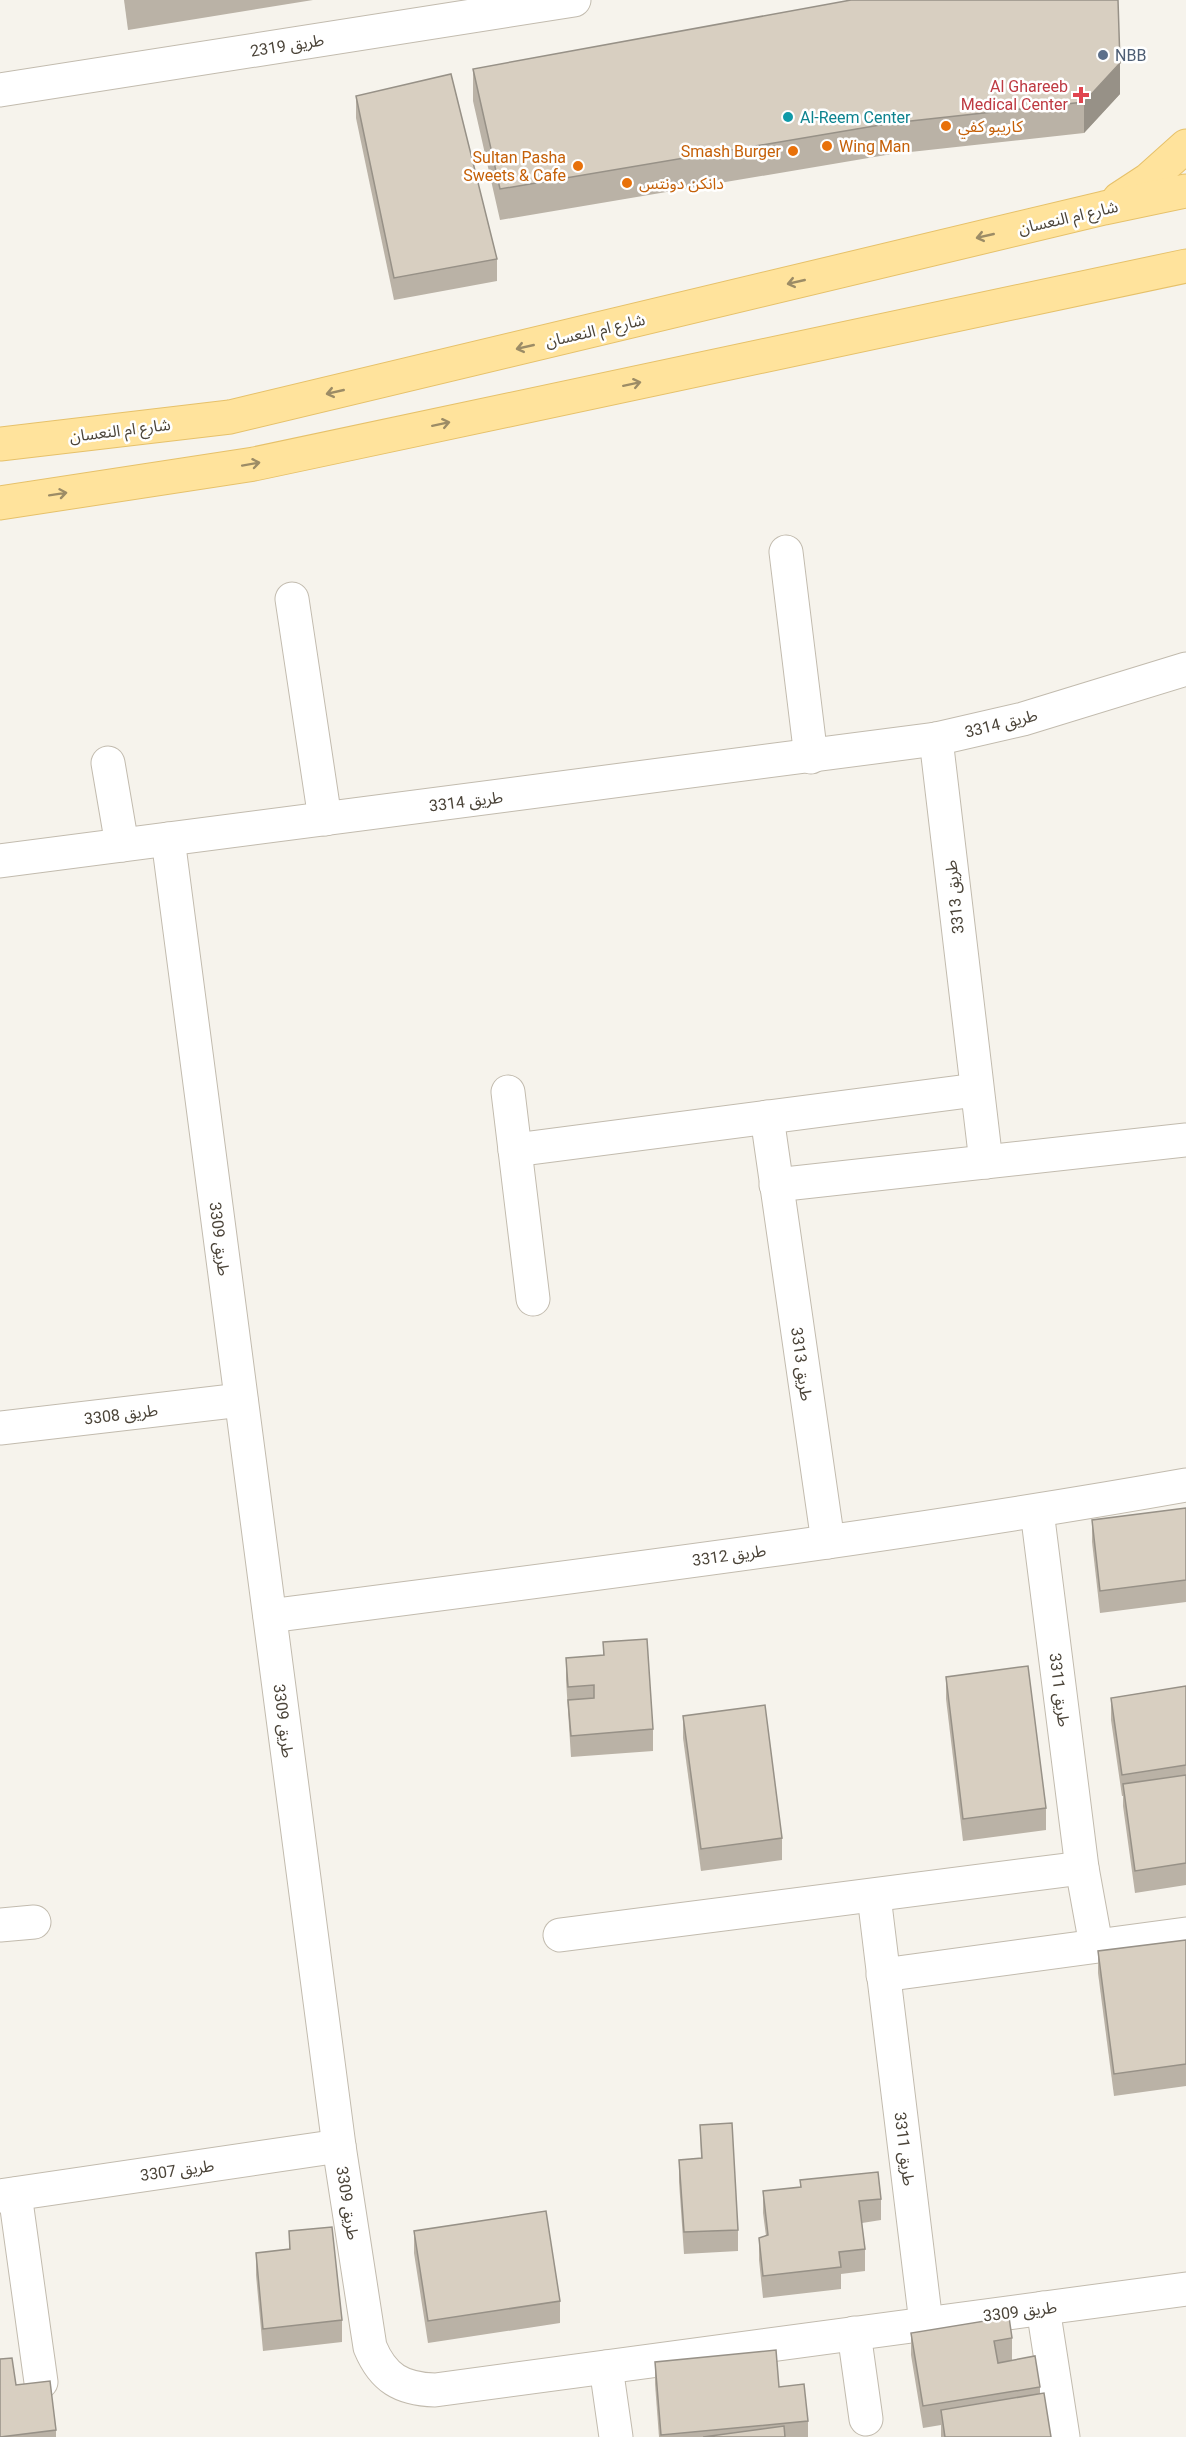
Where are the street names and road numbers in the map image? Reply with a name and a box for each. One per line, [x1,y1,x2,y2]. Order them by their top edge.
street label: طريق 2319 [249,30,326,62]
street label: شارع ام النعسان [1016,197,1120,241]
street label: شارع ام النعسان [543,310,647,354]
street label: شارع ام النعسان [68,415,172,449]
street label: طريق 3314 [963,705,1040,743]
street label: طريق 3314 [428,788,504,816]
street label: طريق 3313 [941,859,969,935]
street label: طريق 3309 [205,1201,233,1277]
street label: طريق 3313 [786,1326,816,1403]
street label: طريق 3308 [83,1401,159,1429]
street label: طريق 3312 [691,1541,768,1571]
street label: طريق 3311 [1045,1652,1073,1728]
street label: طريق 3309 [269,1683,297,1759]
street label: طريق 3311 [890,2111,918,2187]
street label: طريق 3307 [139,2156,216,2186]
street label: طريق 3309 [331,2165,363,2242]
street label: طريق 3309 [982,2298,1058,2326]

